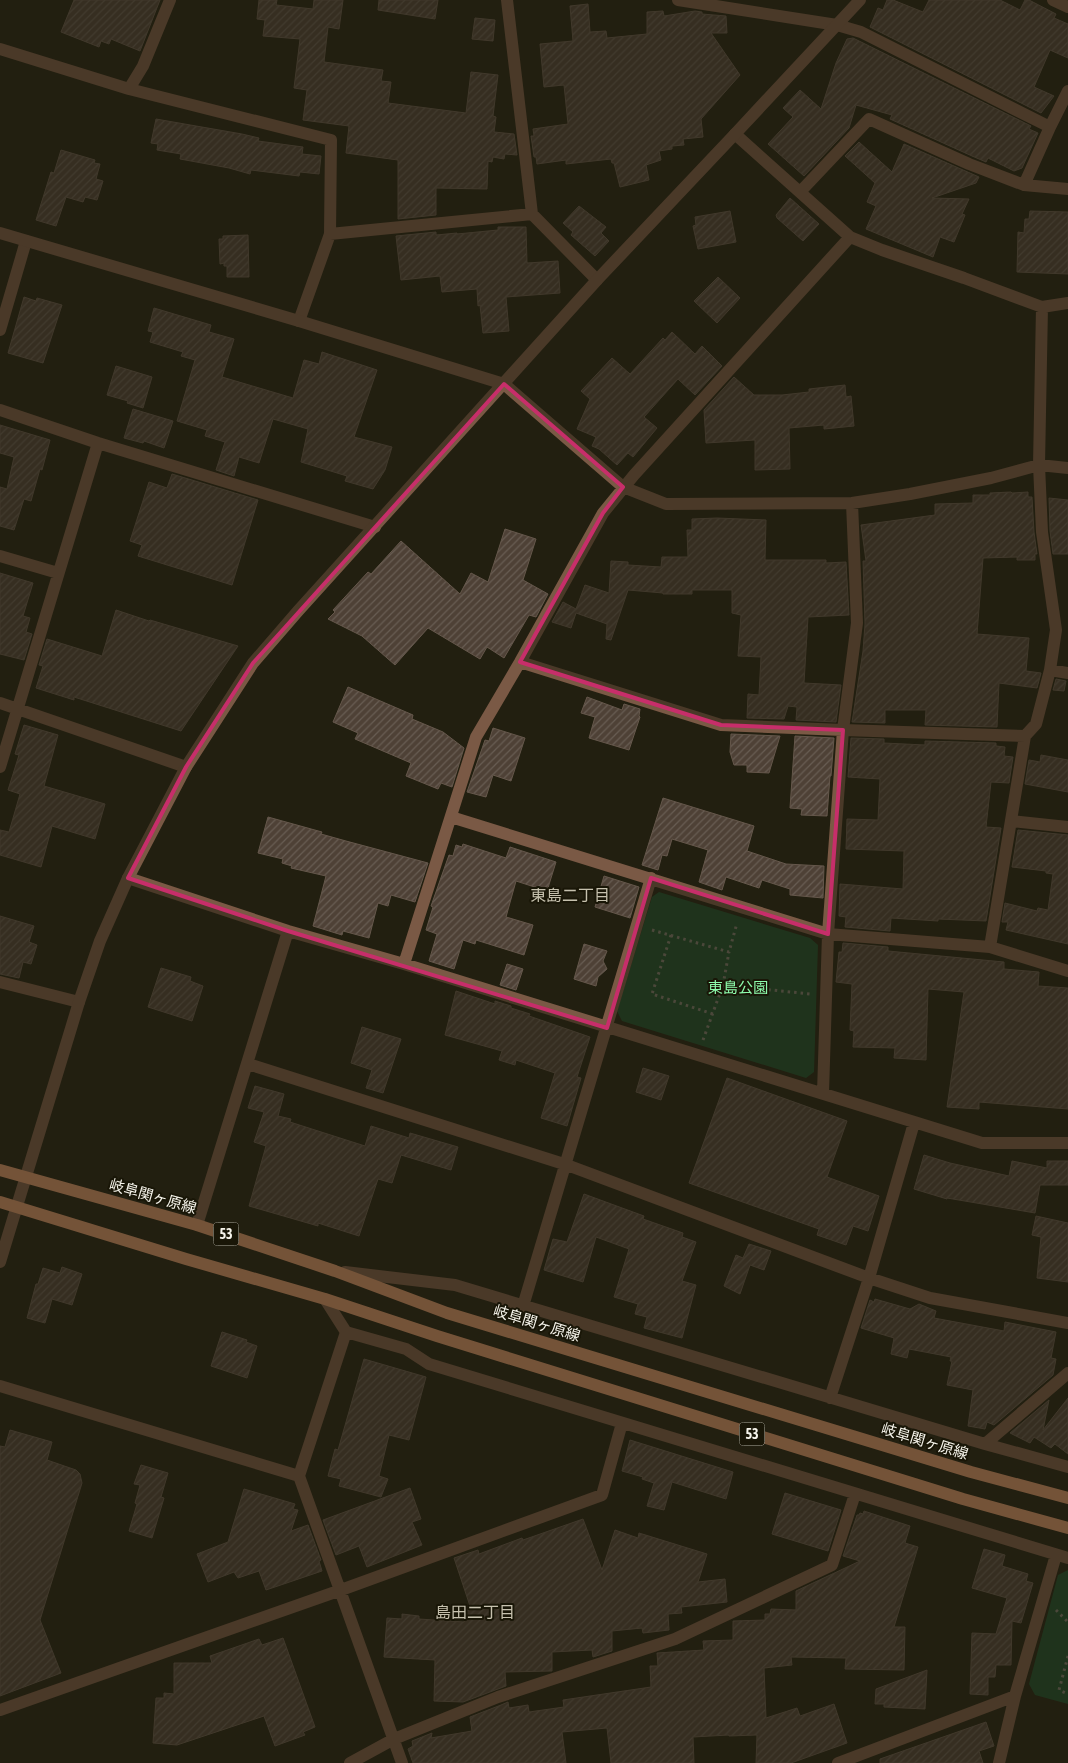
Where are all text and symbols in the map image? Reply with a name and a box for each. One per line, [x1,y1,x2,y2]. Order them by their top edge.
district label: 東島二丁目 [530,886,610,904]
park label: 東島公園 [708,979,768,996]
street label: 岐阜関ヶ原線 [107,1175,199,1217]
road number: 53 [214,1222,238,1246]
street label: 岐阜関ヶ原線 [491,1302,583,1344]
street label: 岐阜関ヶ原線 [879,1420,971,1462]
road number: 53 [740,1422,764,1446]
district label: 島田二丁目 [435,1603,515,1621]

